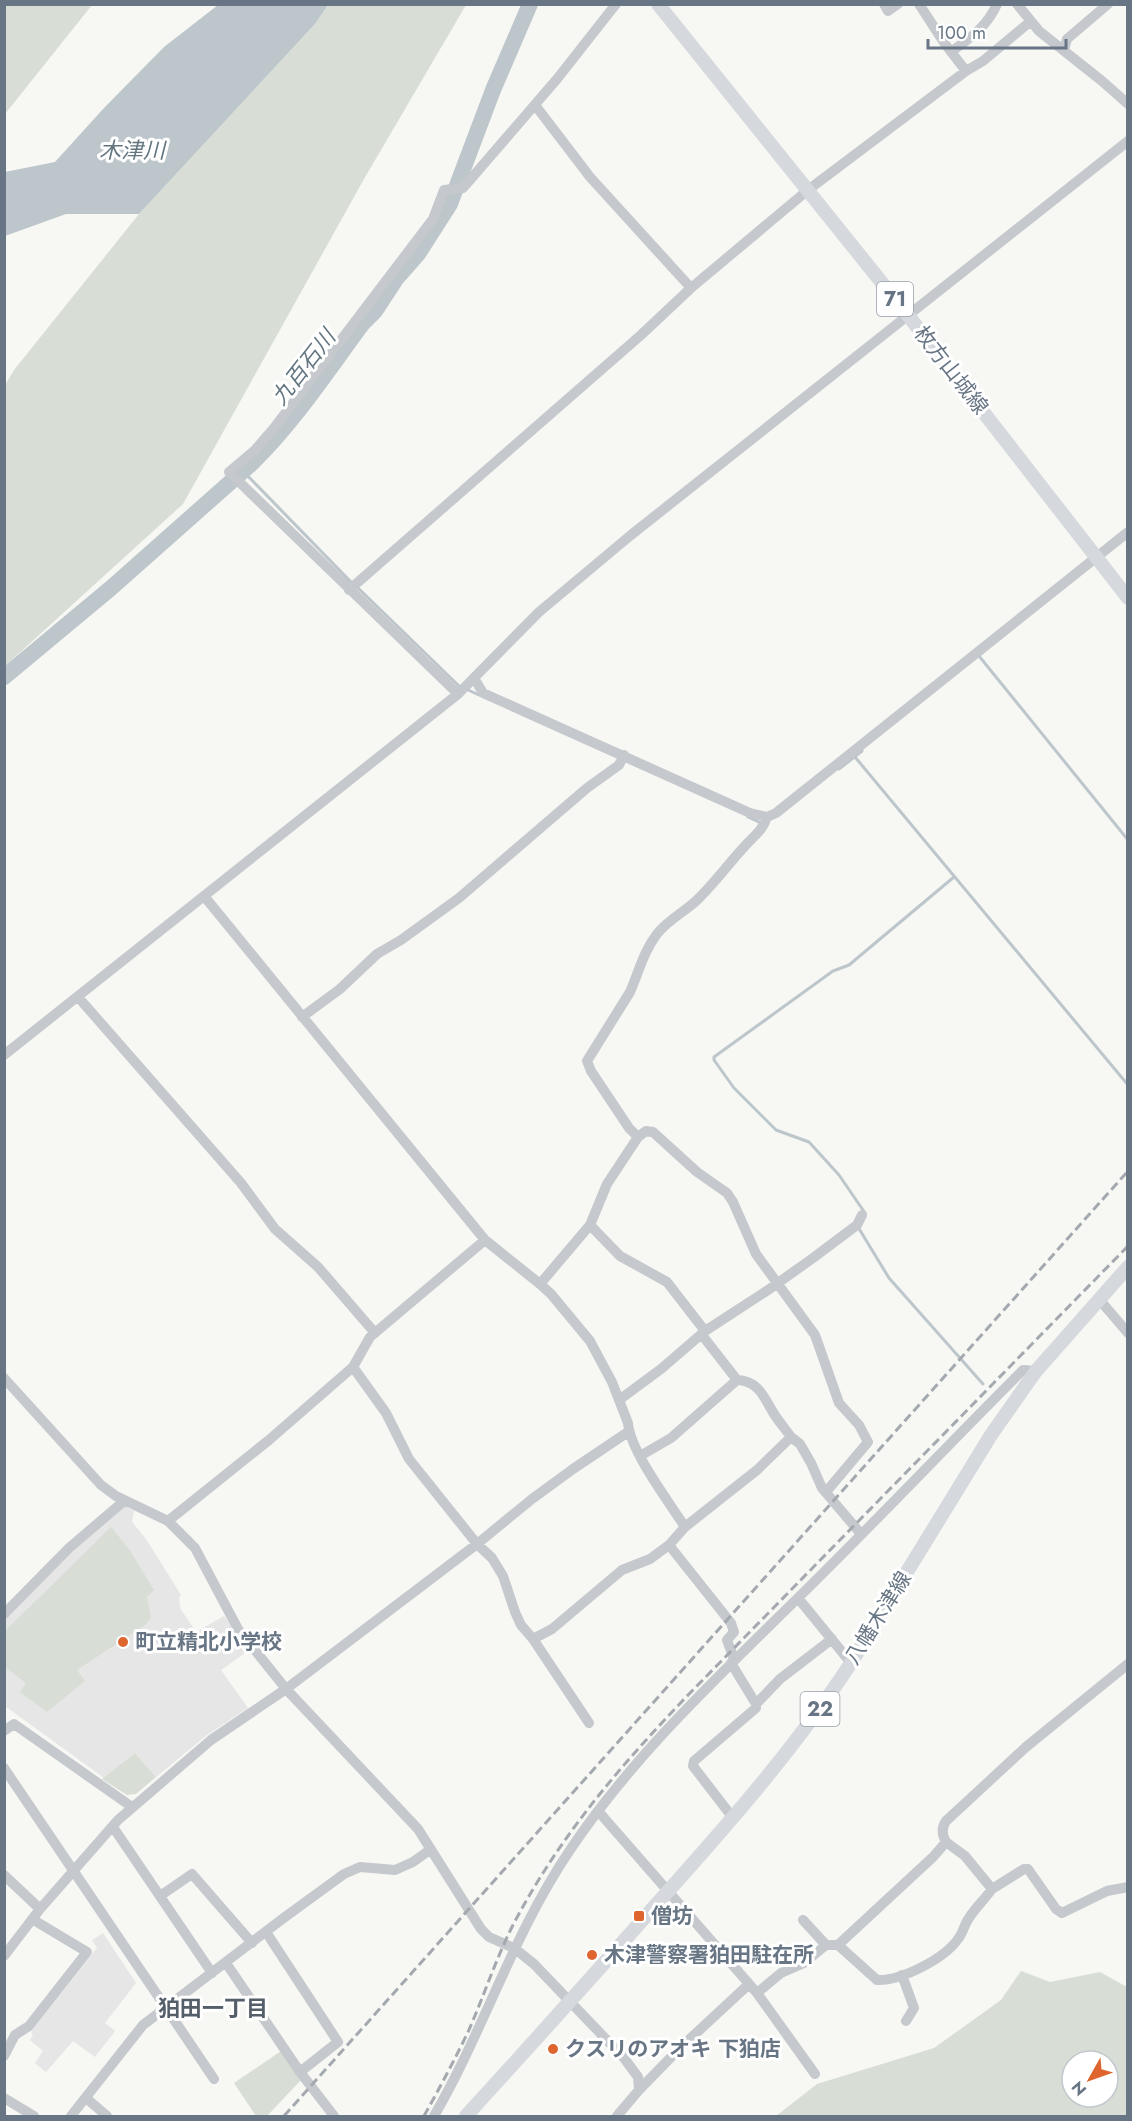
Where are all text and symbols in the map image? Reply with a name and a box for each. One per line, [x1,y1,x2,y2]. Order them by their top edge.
scale bar [928,12,1066,50]
text: 100 m [937,20,986,46]
water label: 木津川 [99,134,167,166]
road number: 71 [877,282,913,316]
street label: 枚方山城線 [907,319,995,421]
water label: 九百石川 [263,321,344,412]
street label: 八幡木津線 [837,1566,919,1670]
place label: 町立精北小学校 [135,1627,282,1657]
marker: 町立精北小学校 [116,1635,130,1649]
road number: 22 [800,1692,840,1726]
place label: 僧坊 [651,1901,693,1931]
marker: 僧坊 [632,1909,646,1923]
place label: 木津警察署狛田駐在所 [604,1940,814,1970]
marker: 木津警察署狛田駐在所 [585,1948,599,1962]
district label: 狛田一丁目 [158,1992,268,2024]
place label: クスリのアオキ 下狛店 [565,2034,781,2064]
marker: クスリのアオキ 下狛店 [546,2042,560,2056]
north arrow [1060,2049,1120,2109]
text: N [1066,2076,1092,2101]

